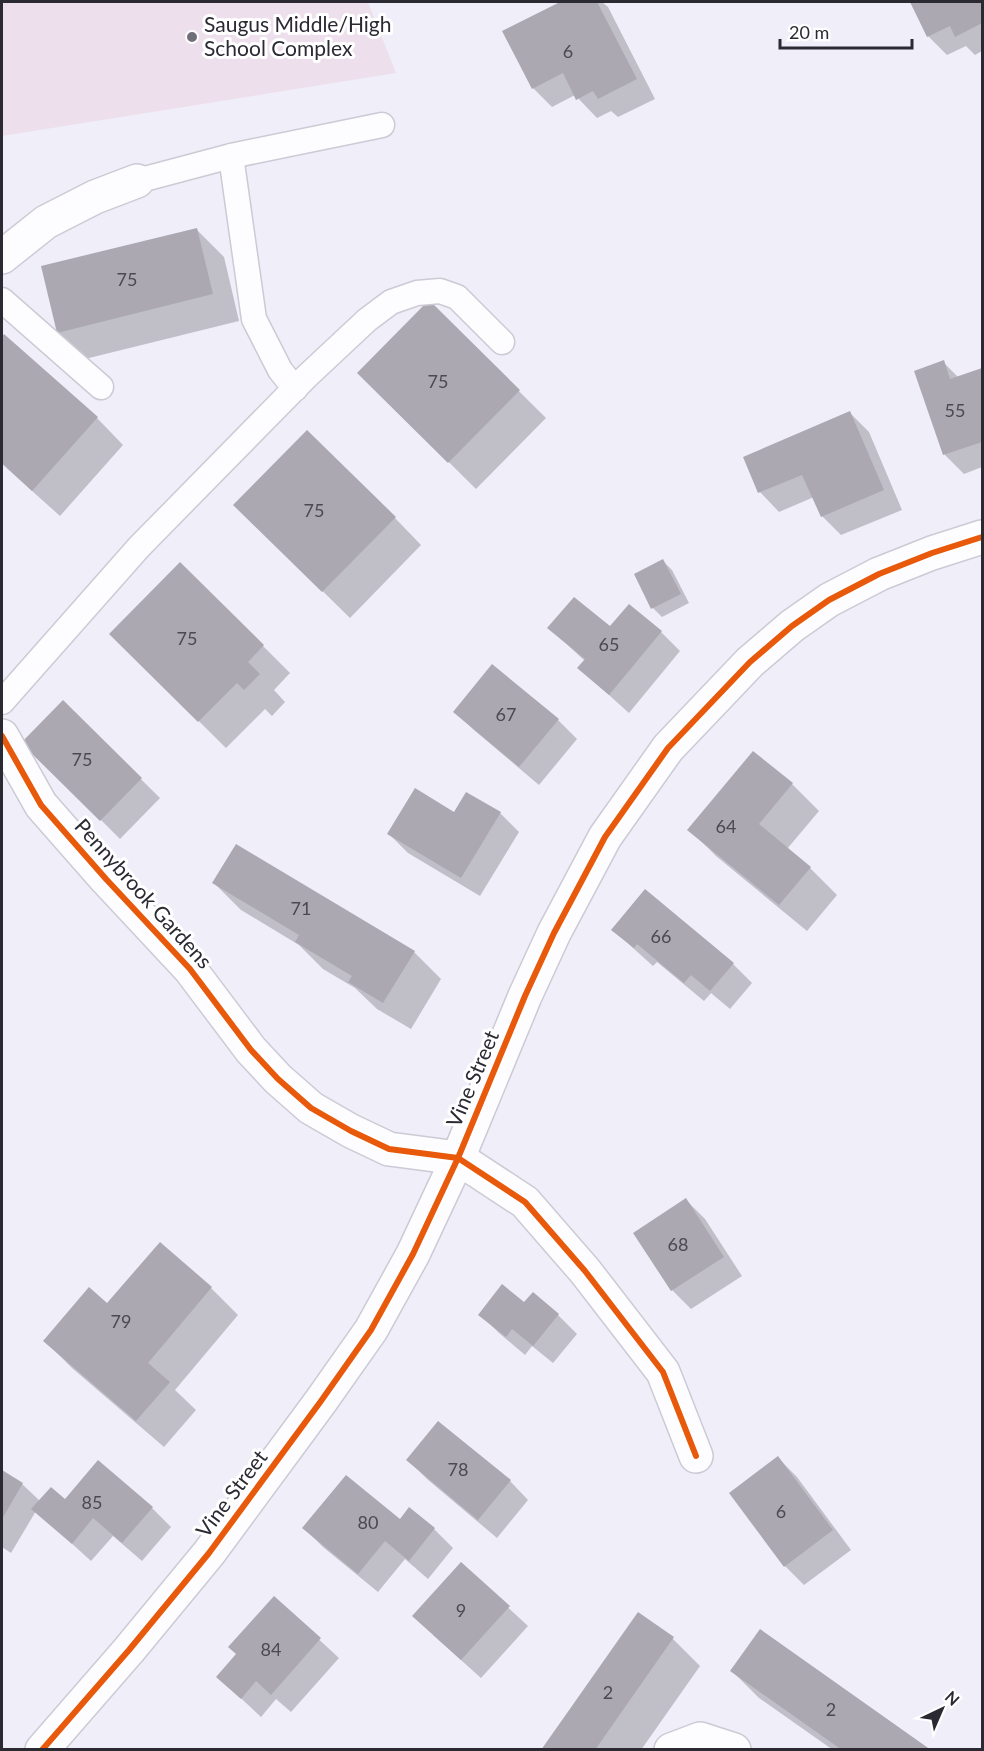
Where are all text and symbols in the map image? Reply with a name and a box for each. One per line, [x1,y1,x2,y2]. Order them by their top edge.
place label: Saugus Middle/High School Complex [204,11,391,60]
scale bar [780,12,912,50]
text: 20 m [789,21,829,43]
marker: Saugus Middle/High School Complex [185,30,199,44]
house number: 6 [563,40,573,62]
house number: 75 [117,268,137,290]
house number: 75 [428,370,448,392]
house number: 55 [945,399,965,421]
house number: 75 [304,499,324,521]
house number: 75 [177,627,197,649]
house number: 65 [599,633,619,655]
house number: 67 [496,703,516,725]
house number: 75 [72,748,92,770]
street label: Pennybrook Gardens [70,813,218,973]
house number: 64 [716,815,736,837]
house number: 71 [291,897,311,919]
house number: 66 [651,925,671,947]
street label: Vine Street [440,1026,503,1131]
house number: 68 [668,1233,688,1255]
house number: 79 [111,1310,131,1332]
street label: Vine Street [190,1444,272,1542]
house number: 78 [448,1458,468,1480]
house number: 85 [82,1491,102,1513]
house number: 6 [776,1500,786,1522]
house number: 80 [358,1511,378,1533]
house number: 9 [456,1599,466,1621]
house number: 84 [261,1638,281,1660]
north arrow [912,1679,972,1739]
house number: 2 [603,1681,613,1703]
text: N [942,1687,964,1709]
house number: 2 [826,1698,836,1720]

